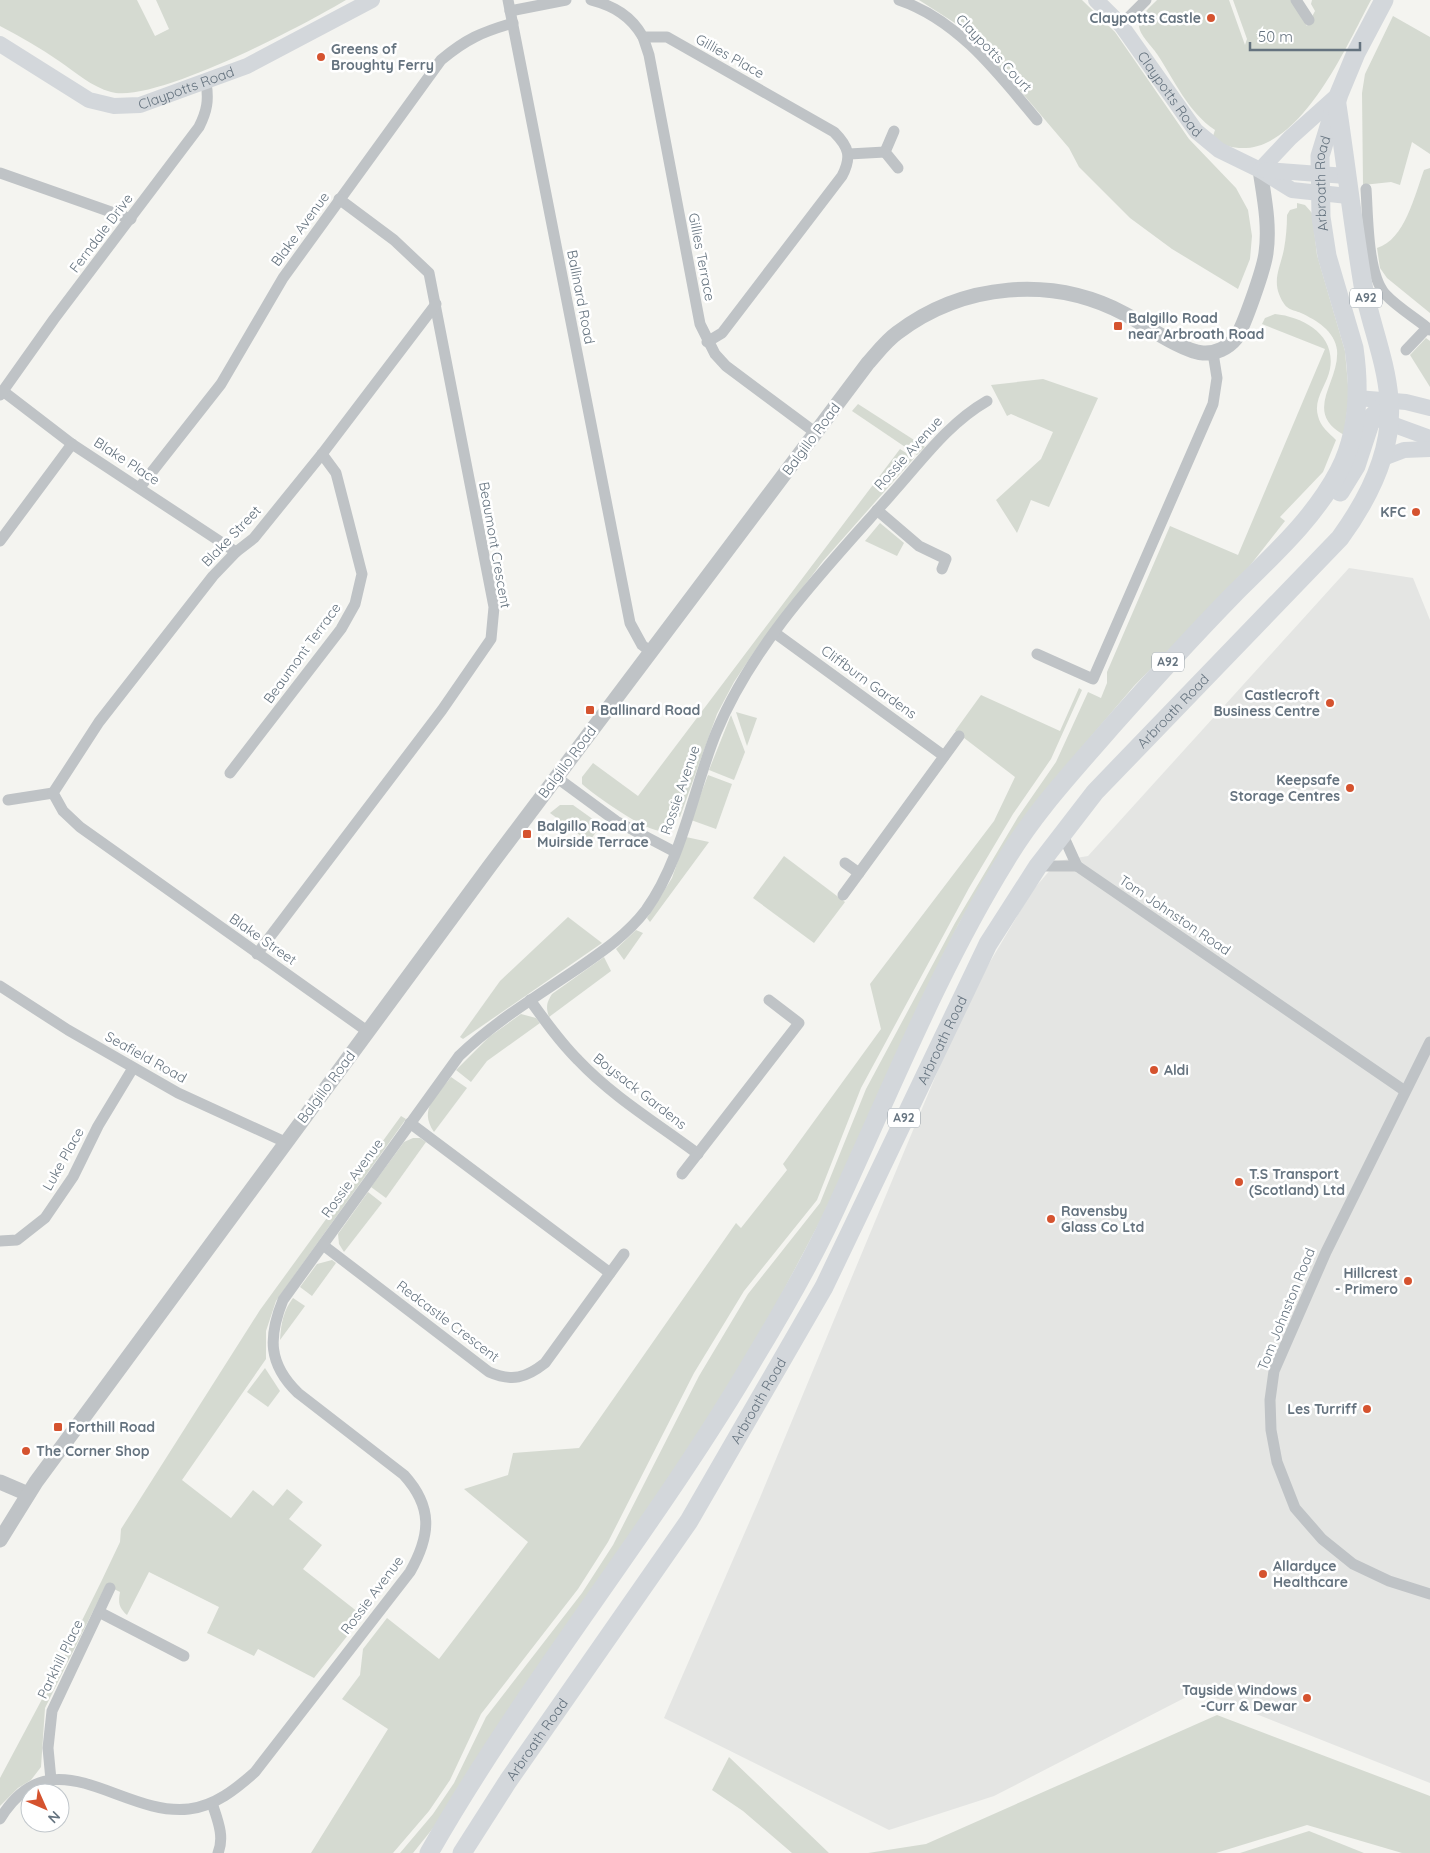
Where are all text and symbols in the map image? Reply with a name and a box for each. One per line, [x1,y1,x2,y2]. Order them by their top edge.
place label: Claypotts Castle [1090,9,1201,27]
street label: Claypotts Court [952,10,1036,96]
marker: Claypotts Castle [1205,12,1217,24]
scale bar [1250,20,1360,52]
text: 50 m [1258,27,1293,46]
street label: Gillies Place [693,30,768,82]
place label: Greens of Broughty Ferry [331,40,434,74]
street label: Claypotts Road [1133,48,1206,141]
marker: Greens of Broughty Ferry [315,51,327,63]
street label: Claypotts Road [136,62,237,114]
street label: Arbroath Road [1311,134,1335,233]
street label: Blake Avenue [267,188,333,270]
street label: Ferndale Drive [65,190,137,276]
street label: Gillies Terrace [685,211,719,303]
street label: Ballinard Road [563,248,599,346]
road number: A92 [1350,288,1382,308]
place label: Balgillo Road near Arbroath Road [1128,309,1264,343]
marker: Balgillo Road near Arbroath Road [1112,320,1124,332]
street label: Balgillo Road [778,399,844,479]
street label: Rossie Avenue [870,412,946,494]
street label: Blake Place [91,433,163,489]
street label: Beaumont Crescent [475,480,515,610]
street label: Blake Street [197,502,265,570]
place label: KFC [1380,503,1406,521]
marker: KFC [1410,506,1422,518]
street label: Beaumont Terrace [259,599,345,707]
street label: Cliffburn Gardens [818,641,920,723]
road number: A92 [1152,652,1184,672]
street label: Arbroath Road [1133,670,1213,752]
place label: Castlecroft Business Centre [1213,686,1320,720]
marker: Castlecroft Business Centre [1324,697,1336,709]
place label: Ballinard Road [600,701,700,719]
marker: Ballinard Road [584,704,596,716]
street label: Balgillo Road [534,722,600,802]
street label: Rossie Avenue [656,743,704,837]
place label: Keepsafe Storage Centres [1230,771,1340,805]
marker: Keepsafe Storage Centres [1344,782,1356,794]
place label: Balgillo Road at Muirside Terrace [537,817,649,851]
marker: Balgillo Road at Muirside Terrace [521,828,533,840]
street label: Tom Johnston Road [1116,871,1234,959]
street label: Blake Street [226,909,300,969]
street label: Arbroath Road [913,993,971,1087]
street label: Seafield Road [102,1027,190,1087]
street label: Balgillo Road [293,1047,359,1127]
street label: Boysack Gardens [590,1049,690,1133]
place label: Aldi [1164,1061,1189,1079]
marker: Aldi [1148,1064,1160,1076]
road number: A92 [888,1108,920,1128]
street label: Luke Place [38,1124,88,1194]
street label: Rossie Avenue [317,1135,387,1221]
place label: T.S Transport (Scotland) Ltd [1249,1165,1345,1199]
marker: T.S Transport (Scotland) Ltd [1233,1176,1245,1188]
place label: Ravensby Glass Co Ltd [1061,1202,1144,1236]
marker: Ravensby Glass Co Ltd [1045,1213,1057,1225]
street label: Tom Johnston Road [1253,1245,1319,1373]
place label: Hillcrest - Primero [1335,1264,1398,1298]
marker: Hillcrest - Primero [1402,1275,1414,1287]
street label: Redcastle Crescent [393,1276,503,1366]
street label: Arbroath Road [726,1355,790,1447]
place label: Les Turriff [1287,1400,1358,1418]
marker: Les Turriff [1361,1403,1373,1415]
place label: Forthill Road [68,1418,155,1436]
marker: Forthill Road [52,1421,64,1433]
place label: The Corner Shop [36,1442,150,1460]
marker: The Corner Shop [20,1445,32,1457]
street label: Rossie Avenue [337,1552,407,1638]
place label: Allardyce Healthcare [1273,1557,1348,1591]
marker: Allardyce Healthcare [1257,1568,1269,1580]
street label: Parkhill Place [33,1616,87,1702]
place label: Tayside Windows -Curr & Dewar [1182,1681,1297,1715]
marker: Tayside Windows -Curr & Dewar [1301,1692,1313,1704]
street label: Arbroath Road [502,1695,572,1784]
north arrow [20,1783,70,1833]
text: N [44,1807,64,1827]

